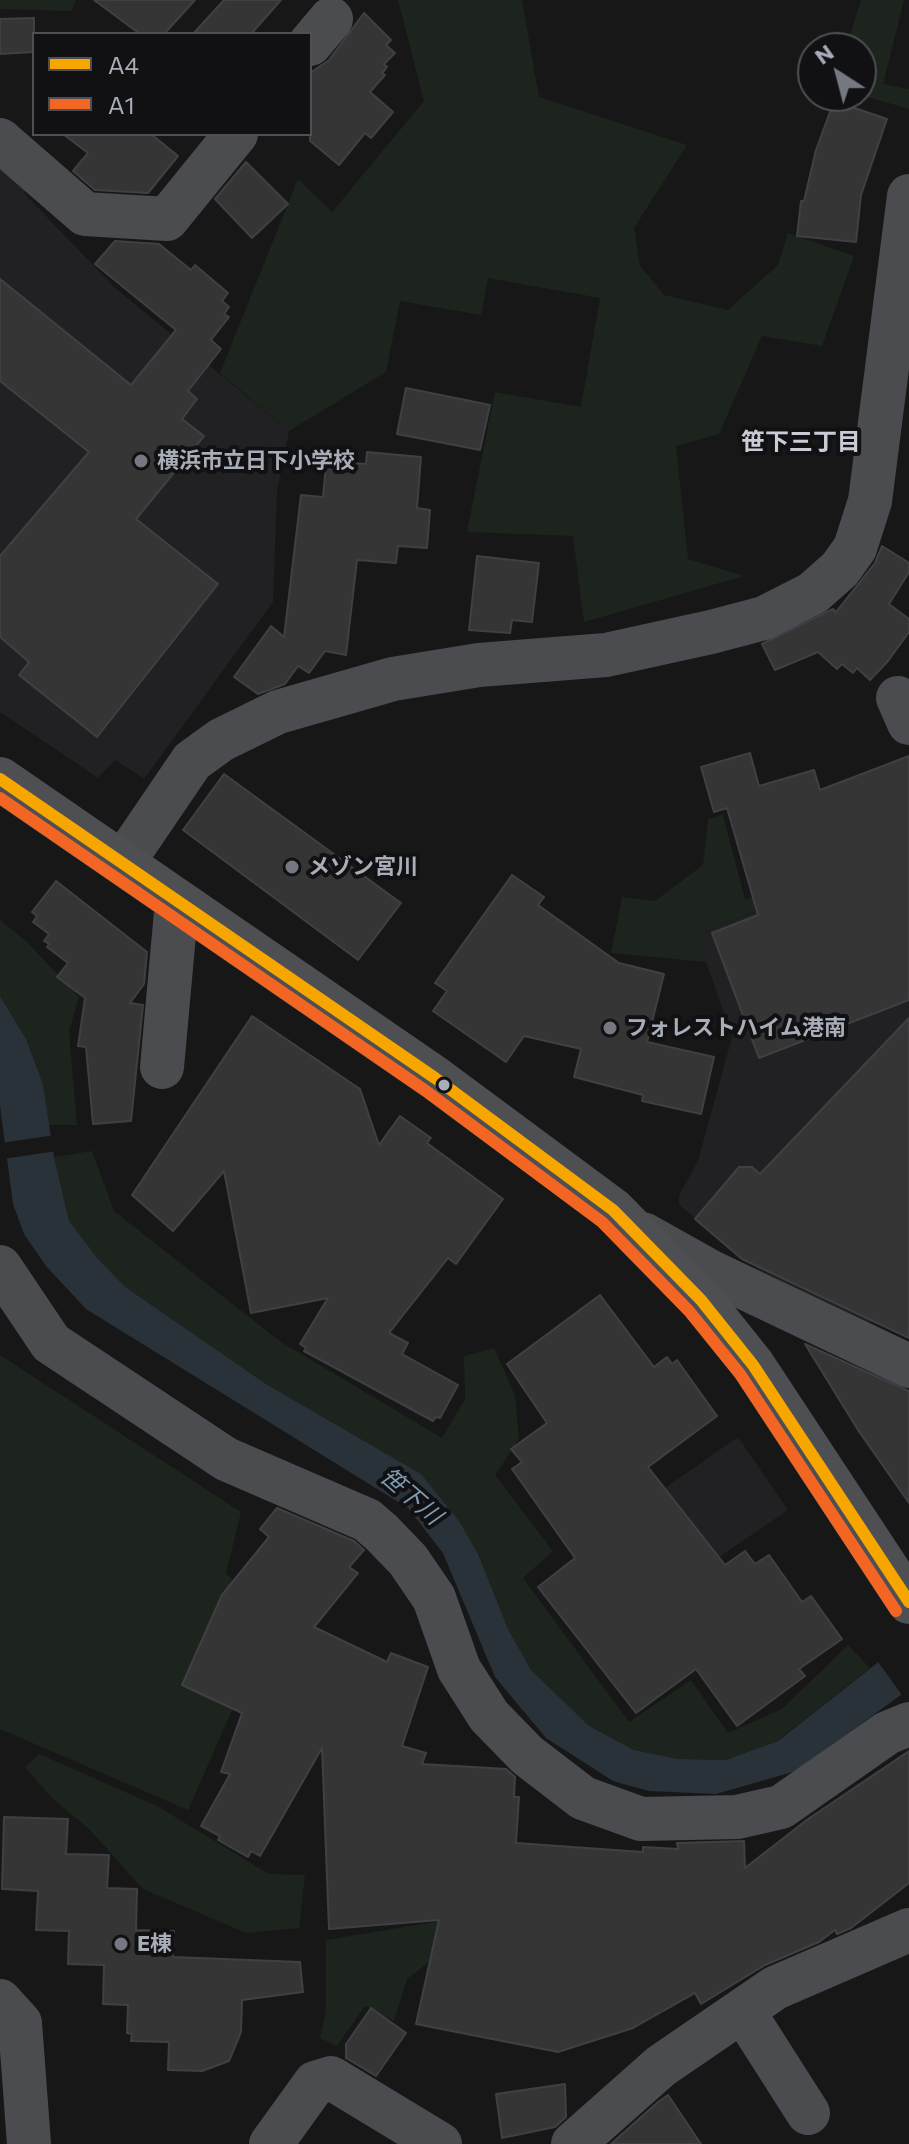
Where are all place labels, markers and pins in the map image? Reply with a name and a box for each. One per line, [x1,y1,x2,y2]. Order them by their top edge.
place label: 横浜市立日下小学校 [157,448,355,474]
marker: 横浜市立日下小学校 [132,452,150,470]
place label: メゾン宮川 [308,854,418,880]
marker: メゾン宮川 [283,858,301,876]
place label: フォレストハイム港南 [626,1015,846,1041]
marker: フォレストハイム港南 [601,1019,619,1037]
unlabelled marker [436,1077,452,1093]
place label: E棟 [137,1931,172,1957]
marker: E棟 [112,1935,130,1953]

